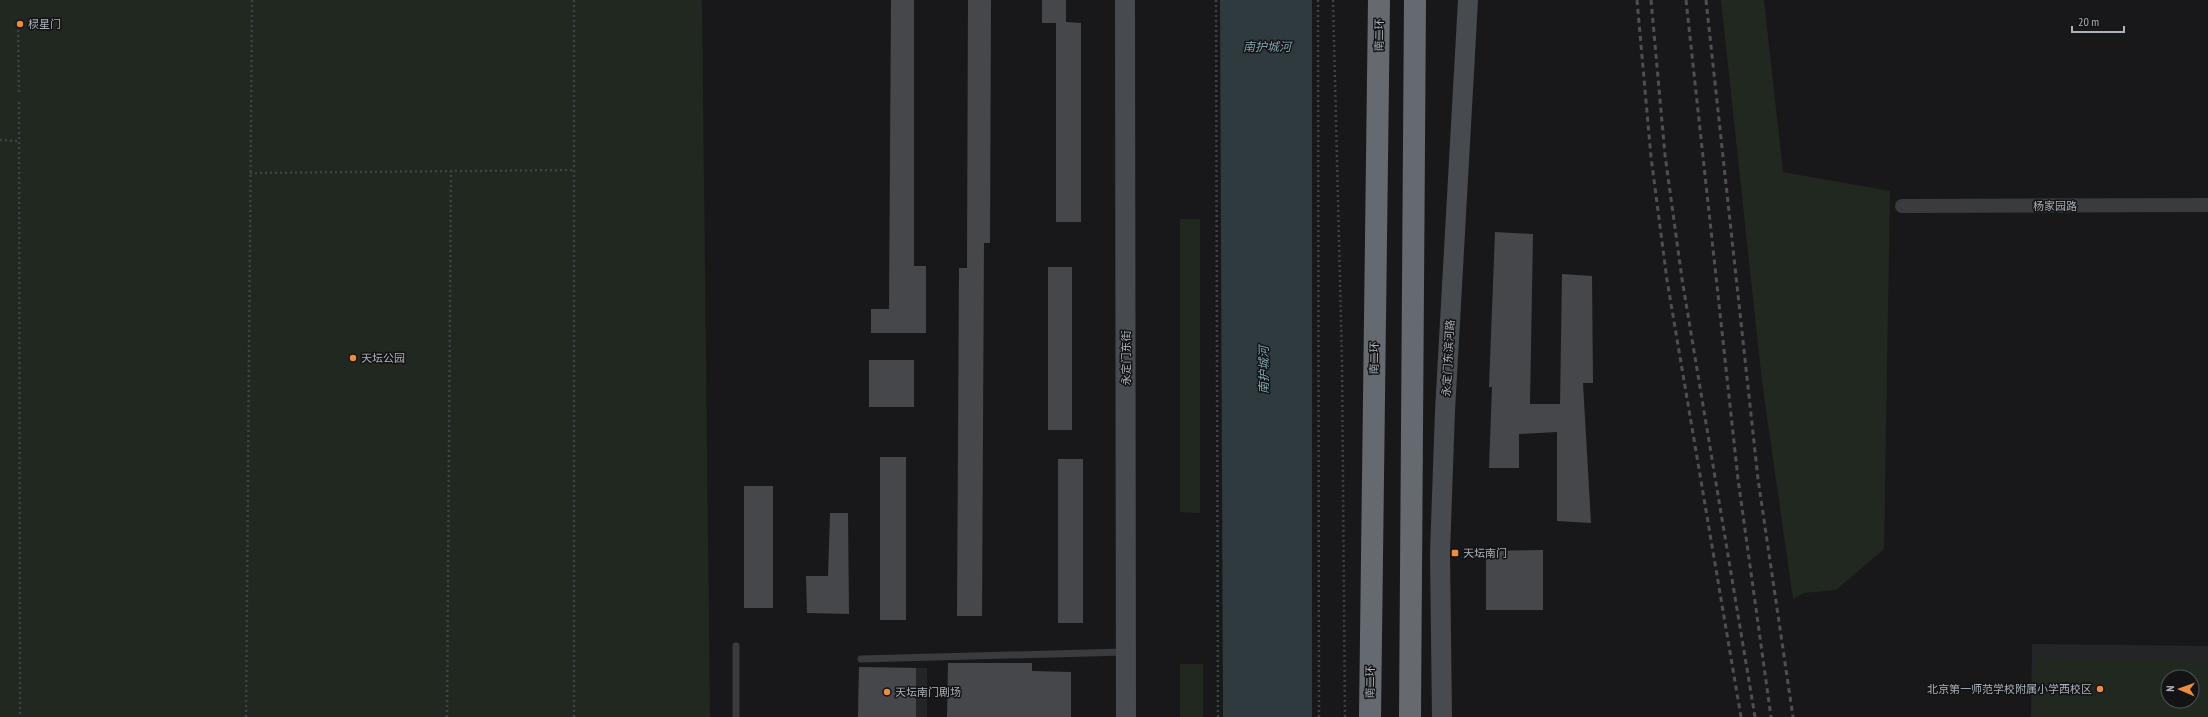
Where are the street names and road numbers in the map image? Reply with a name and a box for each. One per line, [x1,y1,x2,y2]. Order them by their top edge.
street label: 南二环 [1372,18,1386,52]
street label: 杨家园路 [2033,199,2077,213]
street label: 永定门东滨河路 [1439,319,1457,397]
street label: 永定门东街 [1119,331,1133,386]
street label: 南二环 [1367,341,1381,375]
street label: 南二环 [1363,665,1377,699]

